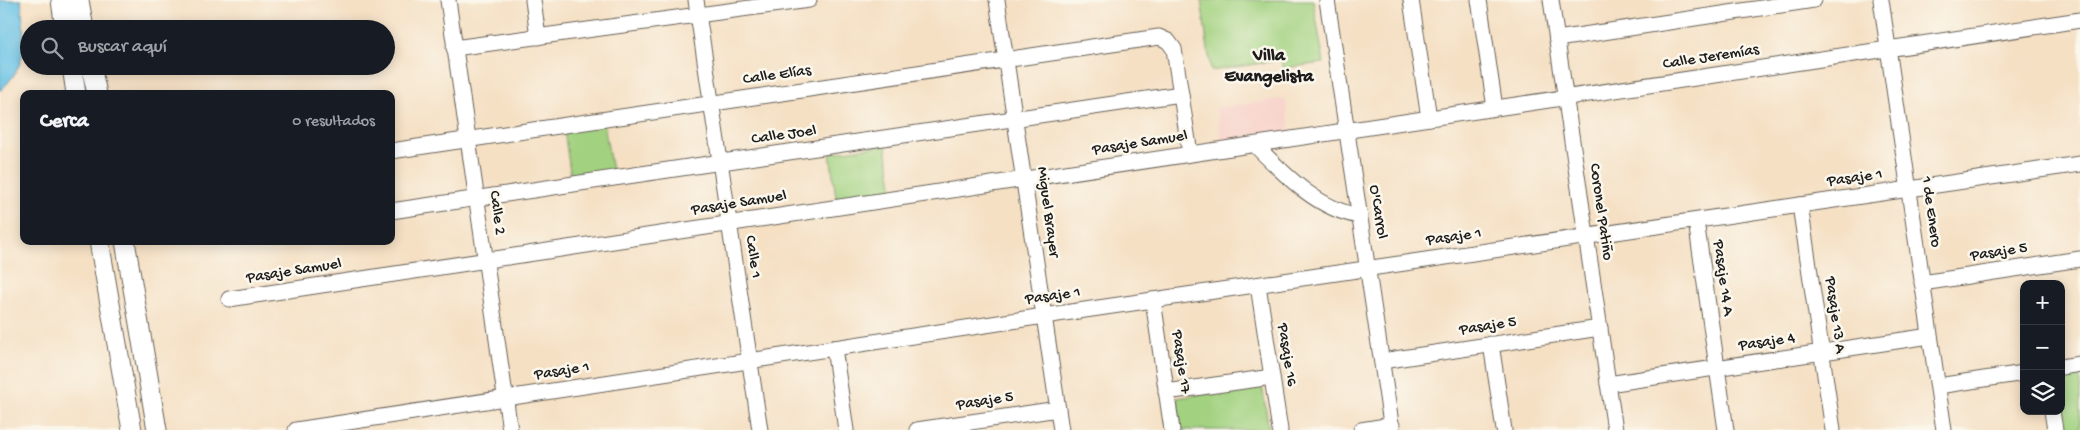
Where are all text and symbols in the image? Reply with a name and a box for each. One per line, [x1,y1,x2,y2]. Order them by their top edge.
search box [20,20,395,75]
icon: search [38,34,66,62]
text: Buscar aquí [78,36,167,59]
street label: Calle Jeremías [1662,41,1761,75]
district label: Villa Evangelista [1224,46,1315,88]
street label: Calle Elías [742,62,813,90]
text: Cerca [40,110,88,135]
text: 0 resultados [292,113,375,132]
street label: Calle Joel [750,122,818,150]
street label: Pasaje Samuel [1090,127,1189,161]
street label: Coronel Patiño [1584,162,1616,262]
street label: Miguel Brayer [1031,165,1063,260]
street label: Pasaje 1 [1825,166,1884,192]
street label: 1 de Enero [1915,174,1944,249]
street label: O'Carrol [1363,184,1391,240]
street label: Pasaje Samuel [689,187,788,221]
street label: Calle 2 [483,190,509,237]
street label: Pasaje 1 [1424,225,1483,251]
street label: Calle 1 [740,234,764,280]
street label: Pasaje 14 A [1707,238,1737,319]
street label: Pasaje 5 [1968,239,2029,267]
street label: Pasaje Samuel [244,255,343,289]
street label: Pasaje 13 A [1819,274,1849,356]
map controls [2020,280,2065,415]
button: + [2020,280,2065,325]
street label: Pasaje 1 [1023,284,1082,310]
street label: Pasaje 5 [1457,313,1518,341]
street label: Pasaje 16 [1271,321,1301,389]
button: − [2020,325,2065,370]
street label: Pasaje 17 [1166,328,1194,396]
street label: Pasaje 4 [1737,330,1797,356]
street label: Pasaje 1 [532,358,591,386]
button: layers [2020,370,2065,415]
street label: Pasaje 5 [954,388,1015,416]

